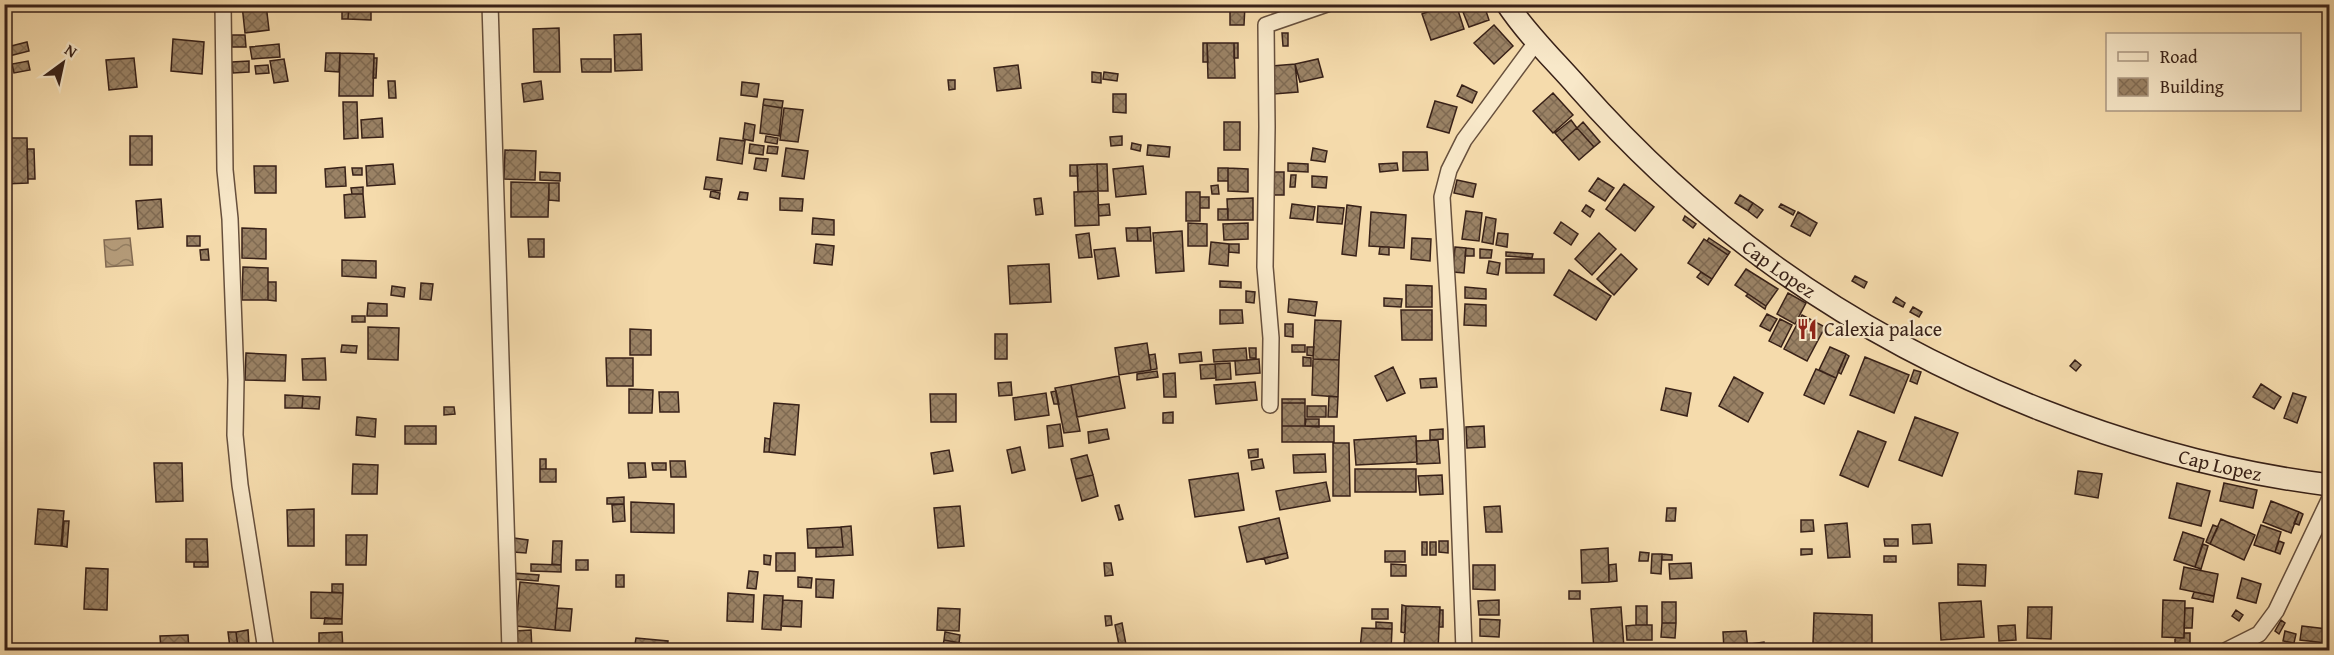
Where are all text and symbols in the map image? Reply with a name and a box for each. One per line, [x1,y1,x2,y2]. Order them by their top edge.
north arrow [33,33,93,93]
legend [2106,33,2301,111]
text: N [60,37,82,64]
text: Road [2160,43,2198,70]
text: Building [2160,73,2224,100]
street label: Cap Lopez [1736,232,1822,305]
place label: Calexia palace [1824,314,1942,343]
restaurant icon: Calexia palace [1795,317,1819,341]
street label: Cap Lopez [2176,441,2265,488]

